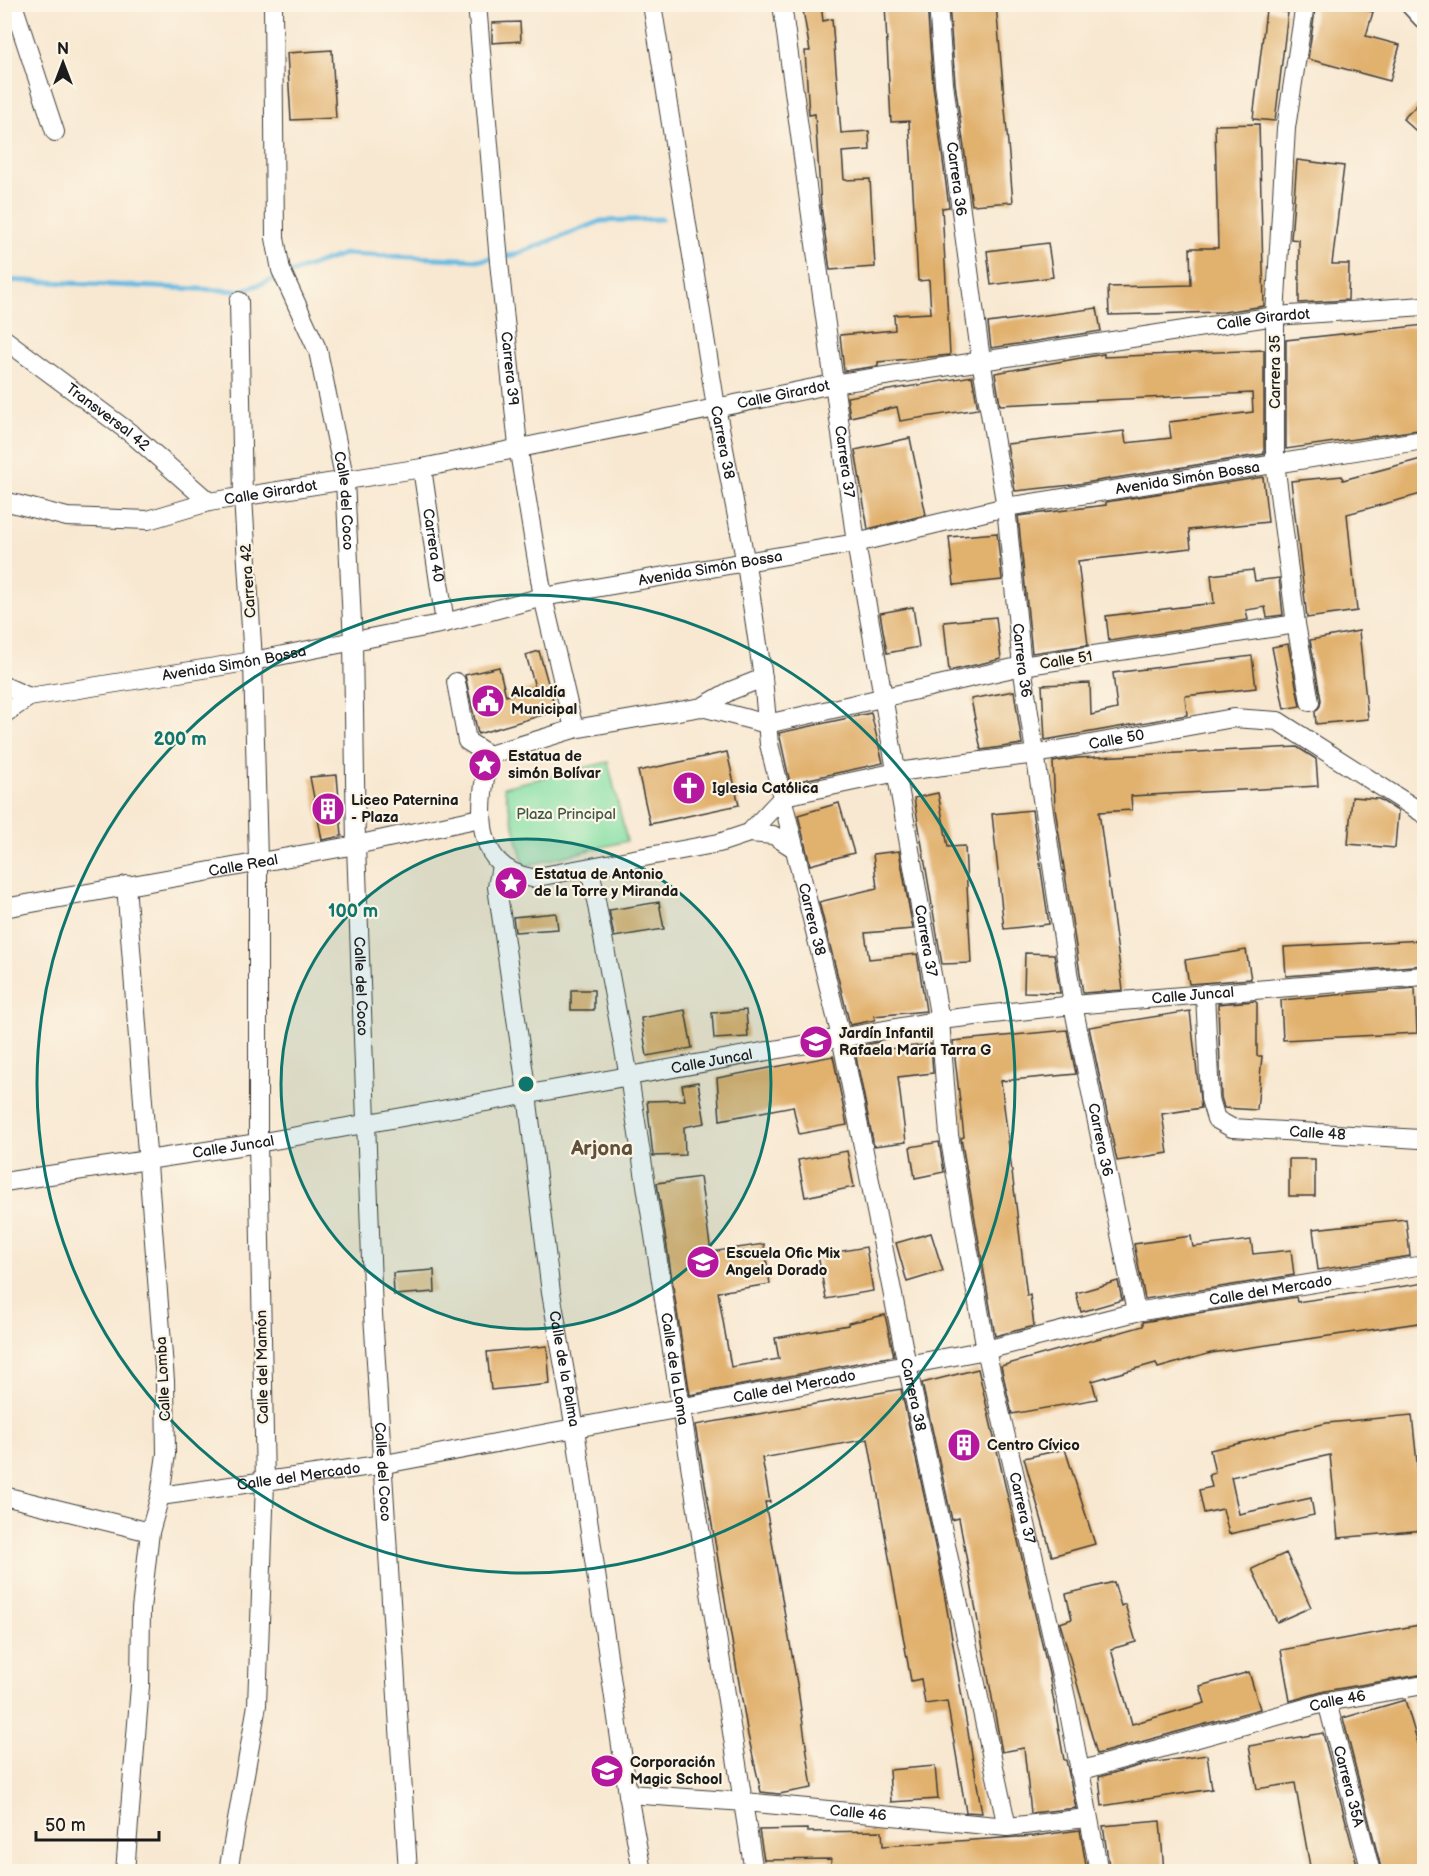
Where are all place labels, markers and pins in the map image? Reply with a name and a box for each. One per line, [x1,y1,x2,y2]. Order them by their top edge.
public building icon: Alcaldía Municipal [470,683,506,719]
place label: Alcaldía Municipal [510,683,577,719]
place icon: Estatua de simón Bolívar [467,747,503,783]
place label: Estatua de simón Bolívar [508,747,602,783]
church icon: Iglesia Católica [671,770,707,806]
place label: Iglesia Católica [712,779,819,798]
building icon: Liceo Paternina - Plaza [310,791,346,827]
place label: Liceo Paternina - Plaza [351,791,459,827]
place icon: Estatua de Antonio de la Torre y Miranda [493,865,529,901]
place label: Estatua de Antonio de la Torre y Miranda [534,865,678,901]
school or university icon: Jardín Infantil Rafaela María Tarra G [798,1024,834,1060]
place label: Jardín Infantil Rafaela María Tarra G [839,1024,991,1060]
centre of rings [516,1074,536,1094]
school or university icon: Escuela Ofic Mix Angela Dorado [685,1244,721,1280]
place label: Escuela Ofic Mix Angela Dorado [725,1244,840,1280]
building icon: Centro Cívico [946,1427,982,1463]
place label: Centro Cívico [987,1436,1080,1455]
school or university icon: Corporación Magic School [589,1753,625,1789]
place label: Corporación Magic School [630,1753,722,1789]

